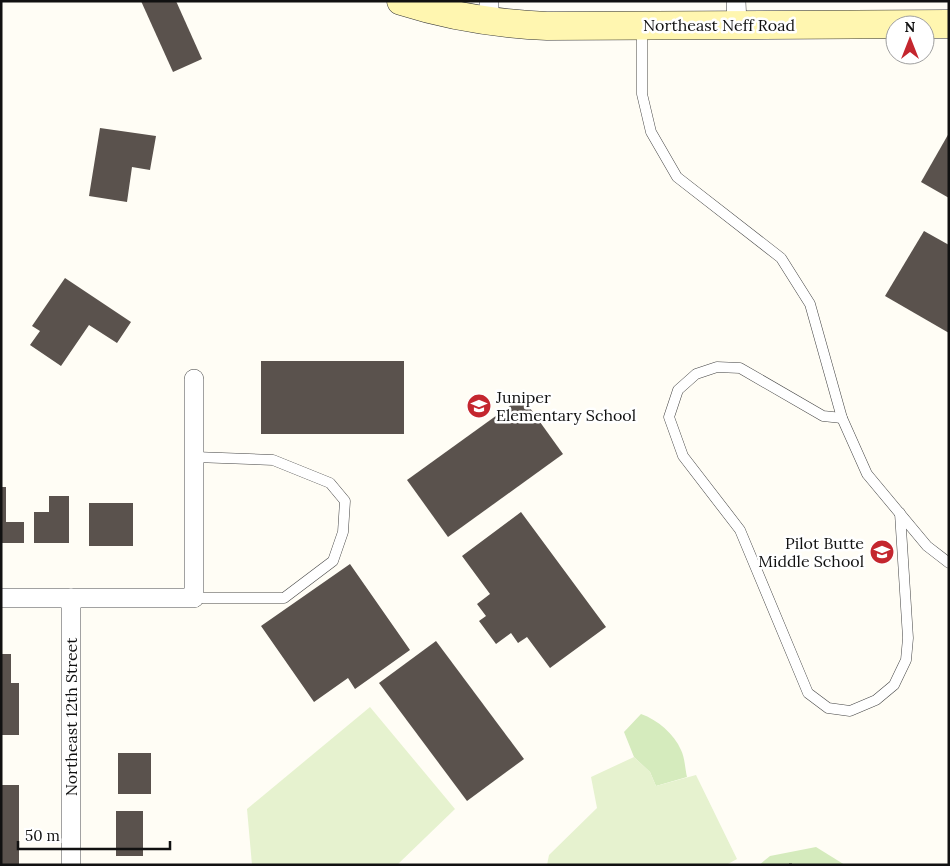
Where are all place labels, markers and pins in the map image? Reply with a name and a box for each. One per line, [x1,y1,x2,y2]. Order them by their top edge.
place label: Juniper Elementary School [495,387,636,425]
school or university icon: Juniper Elementary School [466,393,492,419]
place label: Pilot Butte Middle School [758,533,864,571]
school or university icon: Pilot Butte Middle School [869,539,895,565]

